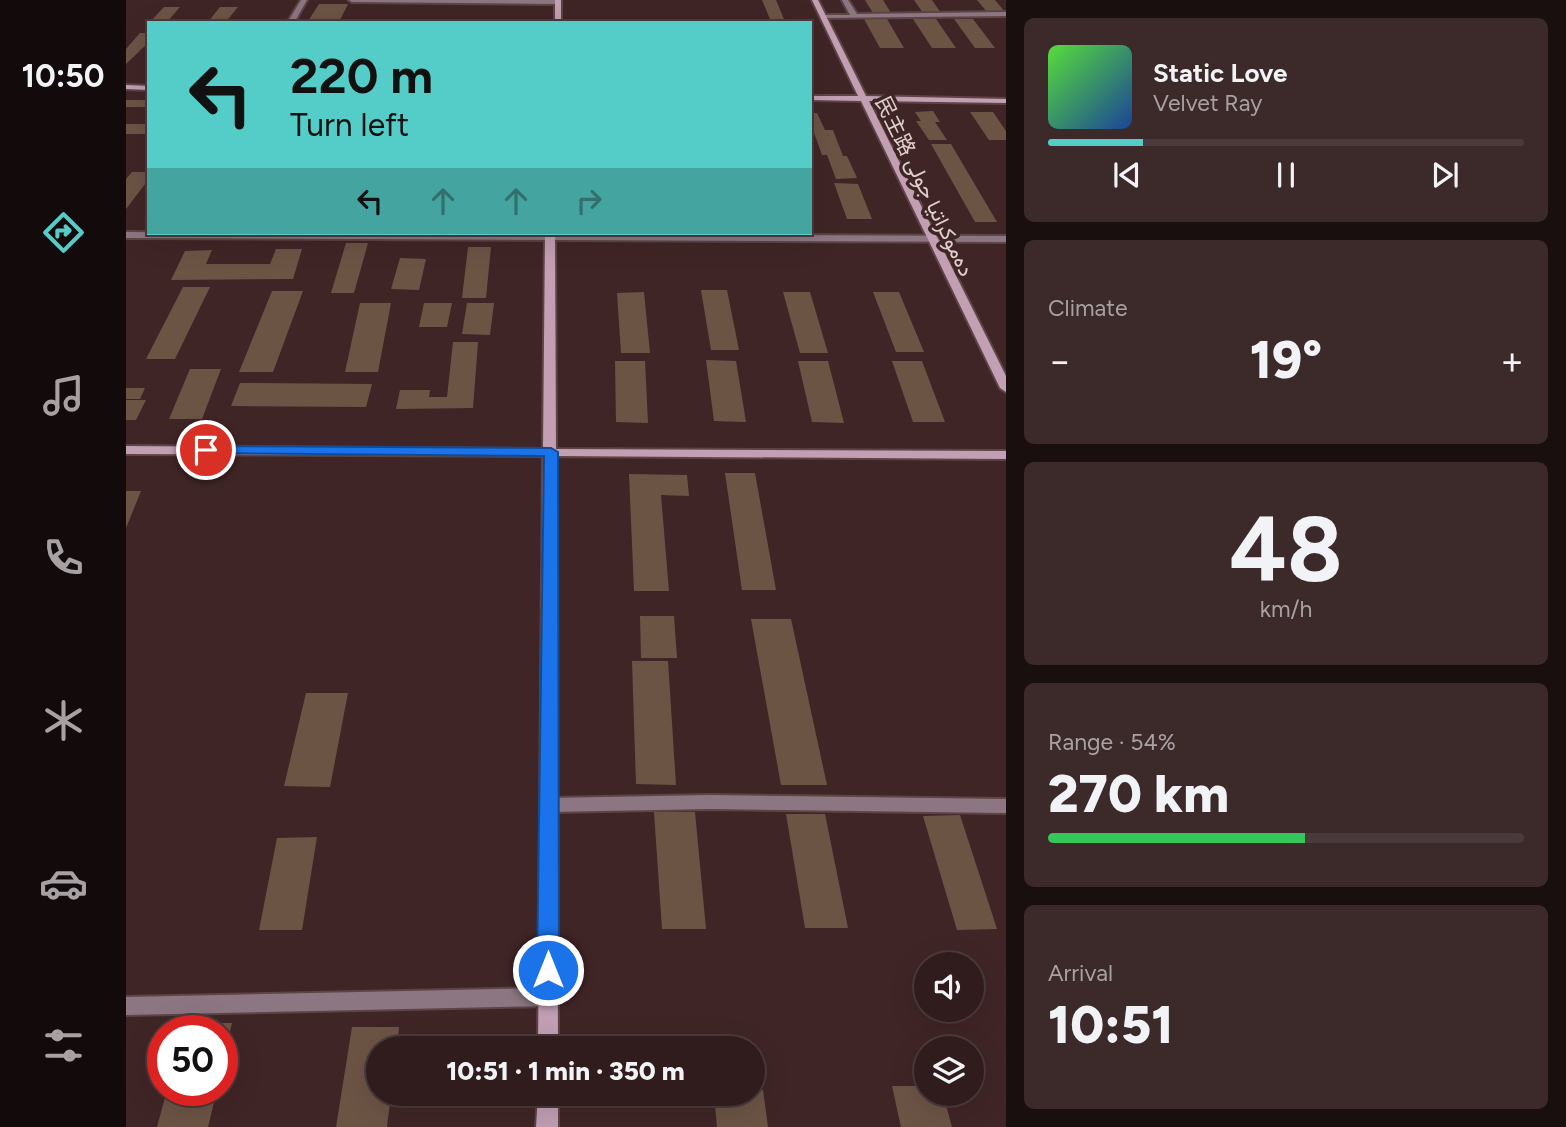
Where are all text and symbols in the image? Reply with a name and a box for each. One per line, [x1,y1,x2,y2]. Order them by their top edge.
text: 220 m [290,46,433,105]
icon: left [175,49,266,140]
text: 10:50 [21,57,105,95]
text: Static Love [1153,57,1287,89]
text: Velvet Ray [1153,89,1262,117]
street label: 民主路 دەموكراتيا جولى [870,92,979,281]
text: Turn left [290,106,409,144]
icon: previous [1108,156,1146,194]
icon: pause [1267,156,1305,194]
icon: next [1426,156,1464,194]
icon: left [351,182,389,220]
icon: ahead [424,182,462,220]
icon: ahead [497,182,535,220]
icon: right [570,182,608,220]
icon: directions [39,208,88,257]
text: Climate [1048,294,1127,322]
text: 19° [1250,329,1322,391]
text: − [1048,338,1072,384]
text: + [1500,338,1524,384]
icon: music [39,371,88,420]
pin [176,420,236,480]
icon: arrive [187,431,225,469]
text: 48 [1229,495,1343,604]
icon: phone [39,533,88,582]
text: km/h [1260,595,1312,623]
icon: climate [39,696,88,745]
text: Range · 54% [1048,728,1176,756]
text: 270 km [1048,763,1229,825]
icon: car [39,859,88,908]
position arrow [511,933,585,1007]
map controls [914,952,984,1106]
button: sound [914,952,984,1022]
text: Arrival [1048,959,1113,987]
text: 10:51 [1048,994,1173,1056]
speed limit sign: 50 [147,1015,238,1106]
icon: filters [39,1021,88,1070]
button: layers [914,1036,984,1106]
text: 10:51 · 1 min · 350 m [446,1055,685,1087]

